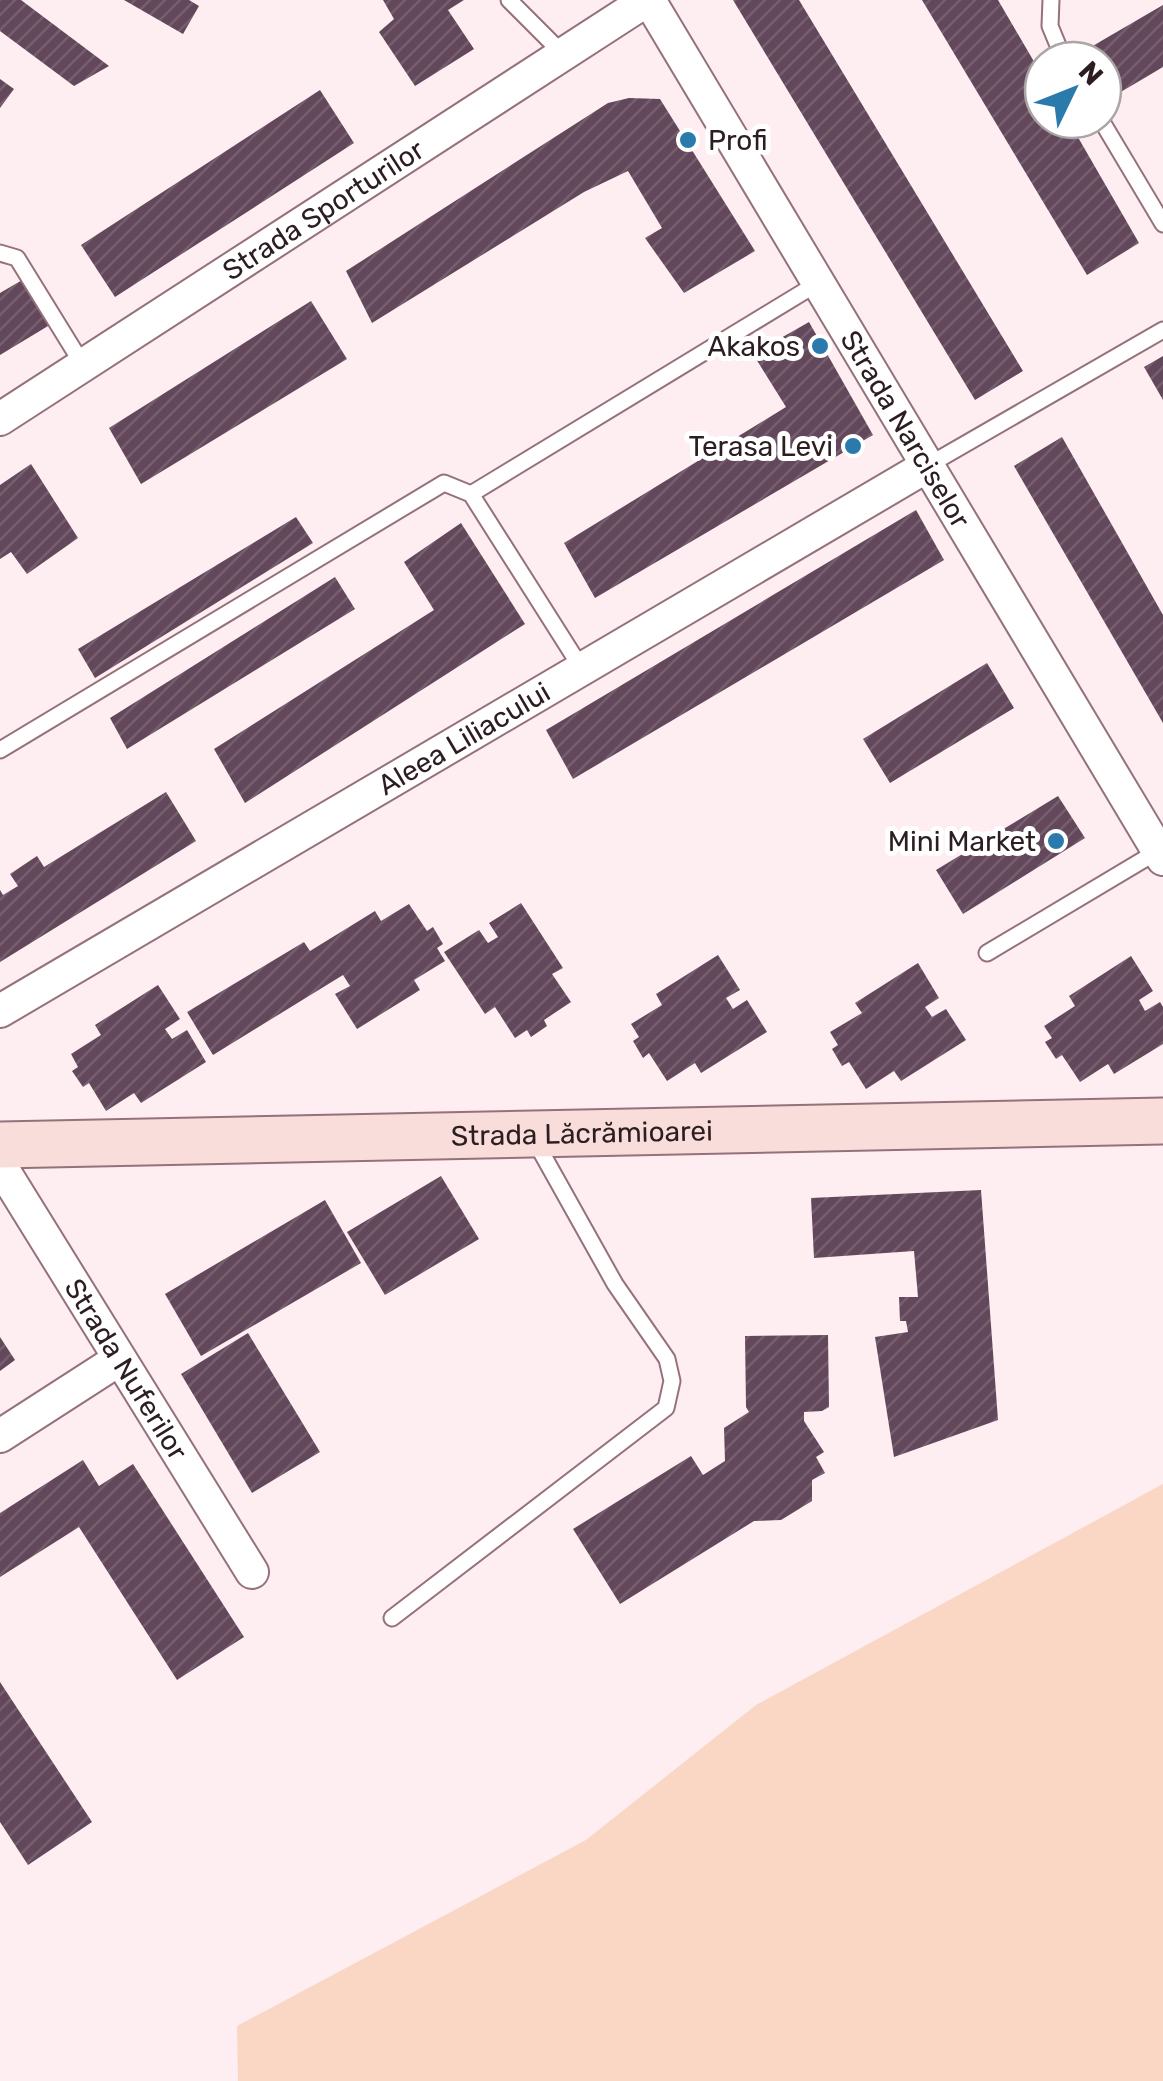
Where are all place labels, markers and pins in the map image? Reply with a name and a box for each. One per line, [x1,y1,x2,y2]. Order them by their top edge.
place label: Profi [708,124,768,157]
marker: Profi [677,129,699,151]
place label: Akakos [708,330,800,363]
marker: Akakos [809,335,831,357]
place label: Terasa Levi [688,430,833,463]
marker: Terasa Levi [842,435,864,457]
place label: Mini Market [888,825,1036,858]
marker: Mini Market [1045,830,1067,852]

